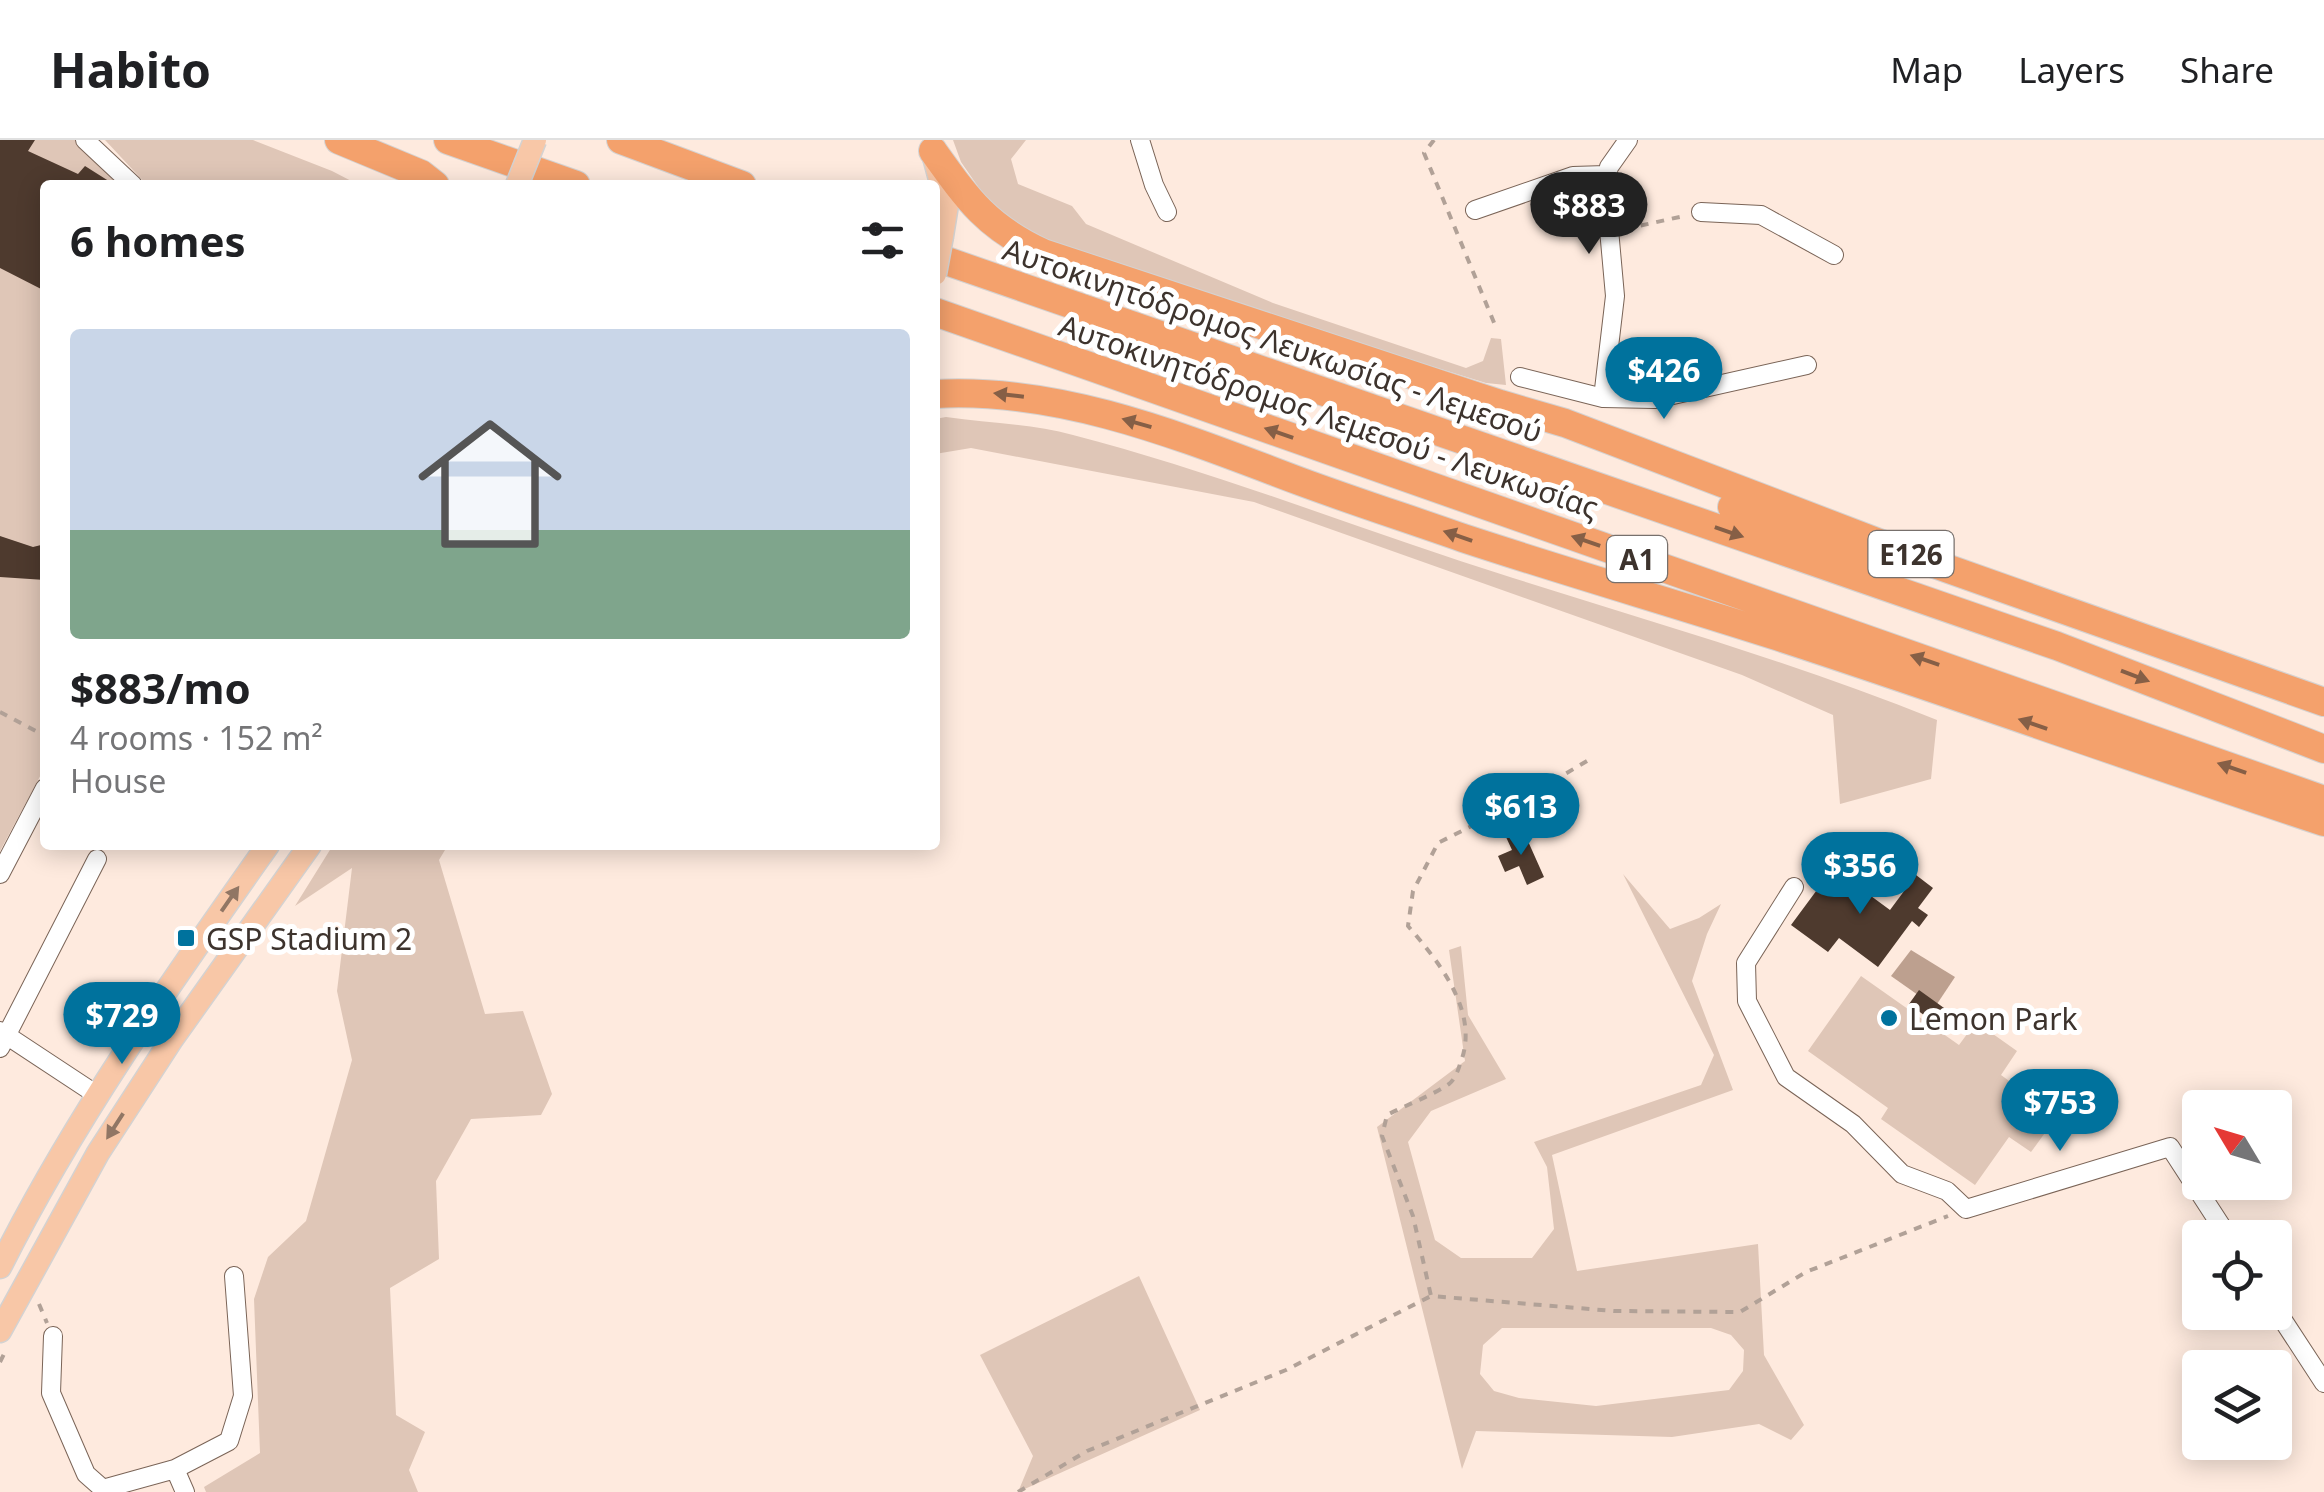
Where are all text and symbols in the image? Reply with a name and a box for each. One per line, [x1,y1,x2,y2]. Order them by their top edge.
text: Habito [50,37,211,102]
text: Map [1890,46,1963,93]
text: Layers [2018,46,2125,93]
text: Share [2180,46,2274,93]
pin: $883 [1530,172,1648,257]
text: $883 [1552,183,1626,226]
text: 6 homes [70,212,246,269]
icon: filters [855,213,910,268]
street label: Αυτοκινητόδρομος Λευκωσίας - Λεμεσού [998,228,1548,452]
street label: Αυτοκινητόδρομος Λεμεσού - Λευκωσίας [1054,304,1604,528]
pin: $426 [1605,337,1723,422]
text: $426 [1627,348,1701,391]
one-way arrow [993,387,1025,403]
icon: home [400,394,580,574]
one-way arrow [1121,415,1151,430]
one-way arrow [1264,425,1294,440]
one-way arrow [1715,526,1745,541]
one-way arrow [1442,527,1472,542]
road number: E126 [1868,531,1954,577]
one-way arrow [1570,532,1600,547]
road number: A1 [1607,536,1667,582]
one-way arrow [1910,652,1940,667]
text: $883/mo [70,659,251,716]
one-way arrow [2120,668,2150,684]
one-way arrow [2017,715,2047,730]
text: 4 rooms · 152 m² [70,716,323,759]
text: House [70,759,166,802]
one-way arrow [2217,760,2247,775]
pin: $613 [1462,773,1580,858]
text: $613 [1484,784,1558,827]
pin: $356 [1801,832,1919,917]
text: $356 [1823,843,1897,886]
one-way arrow [220,885,239,912]
place label: GSP Stadium 2 [206,918,412,959]
marker: GSP Stadium 2 [175,927,197,949]
pin: $729 [63,982,181,1067]
text: $729 [85,993,159,1036]
place label: Lemon Park [1909,998,2078,1039]
marker: Lemon Park [1878,1007,1900,1029]
pin: $753 [2001,1069,2119,1154]
text: $753 [2023,1080,2097,1123]
north arrow [2182,1090,2292,1200]
map controls [2182,1090,2292,1460]
one-way arrow [107,1113,125,1140]
button: locate [2182,1220,2292,1330]
button: layers [2182,1350,2292,1460]

